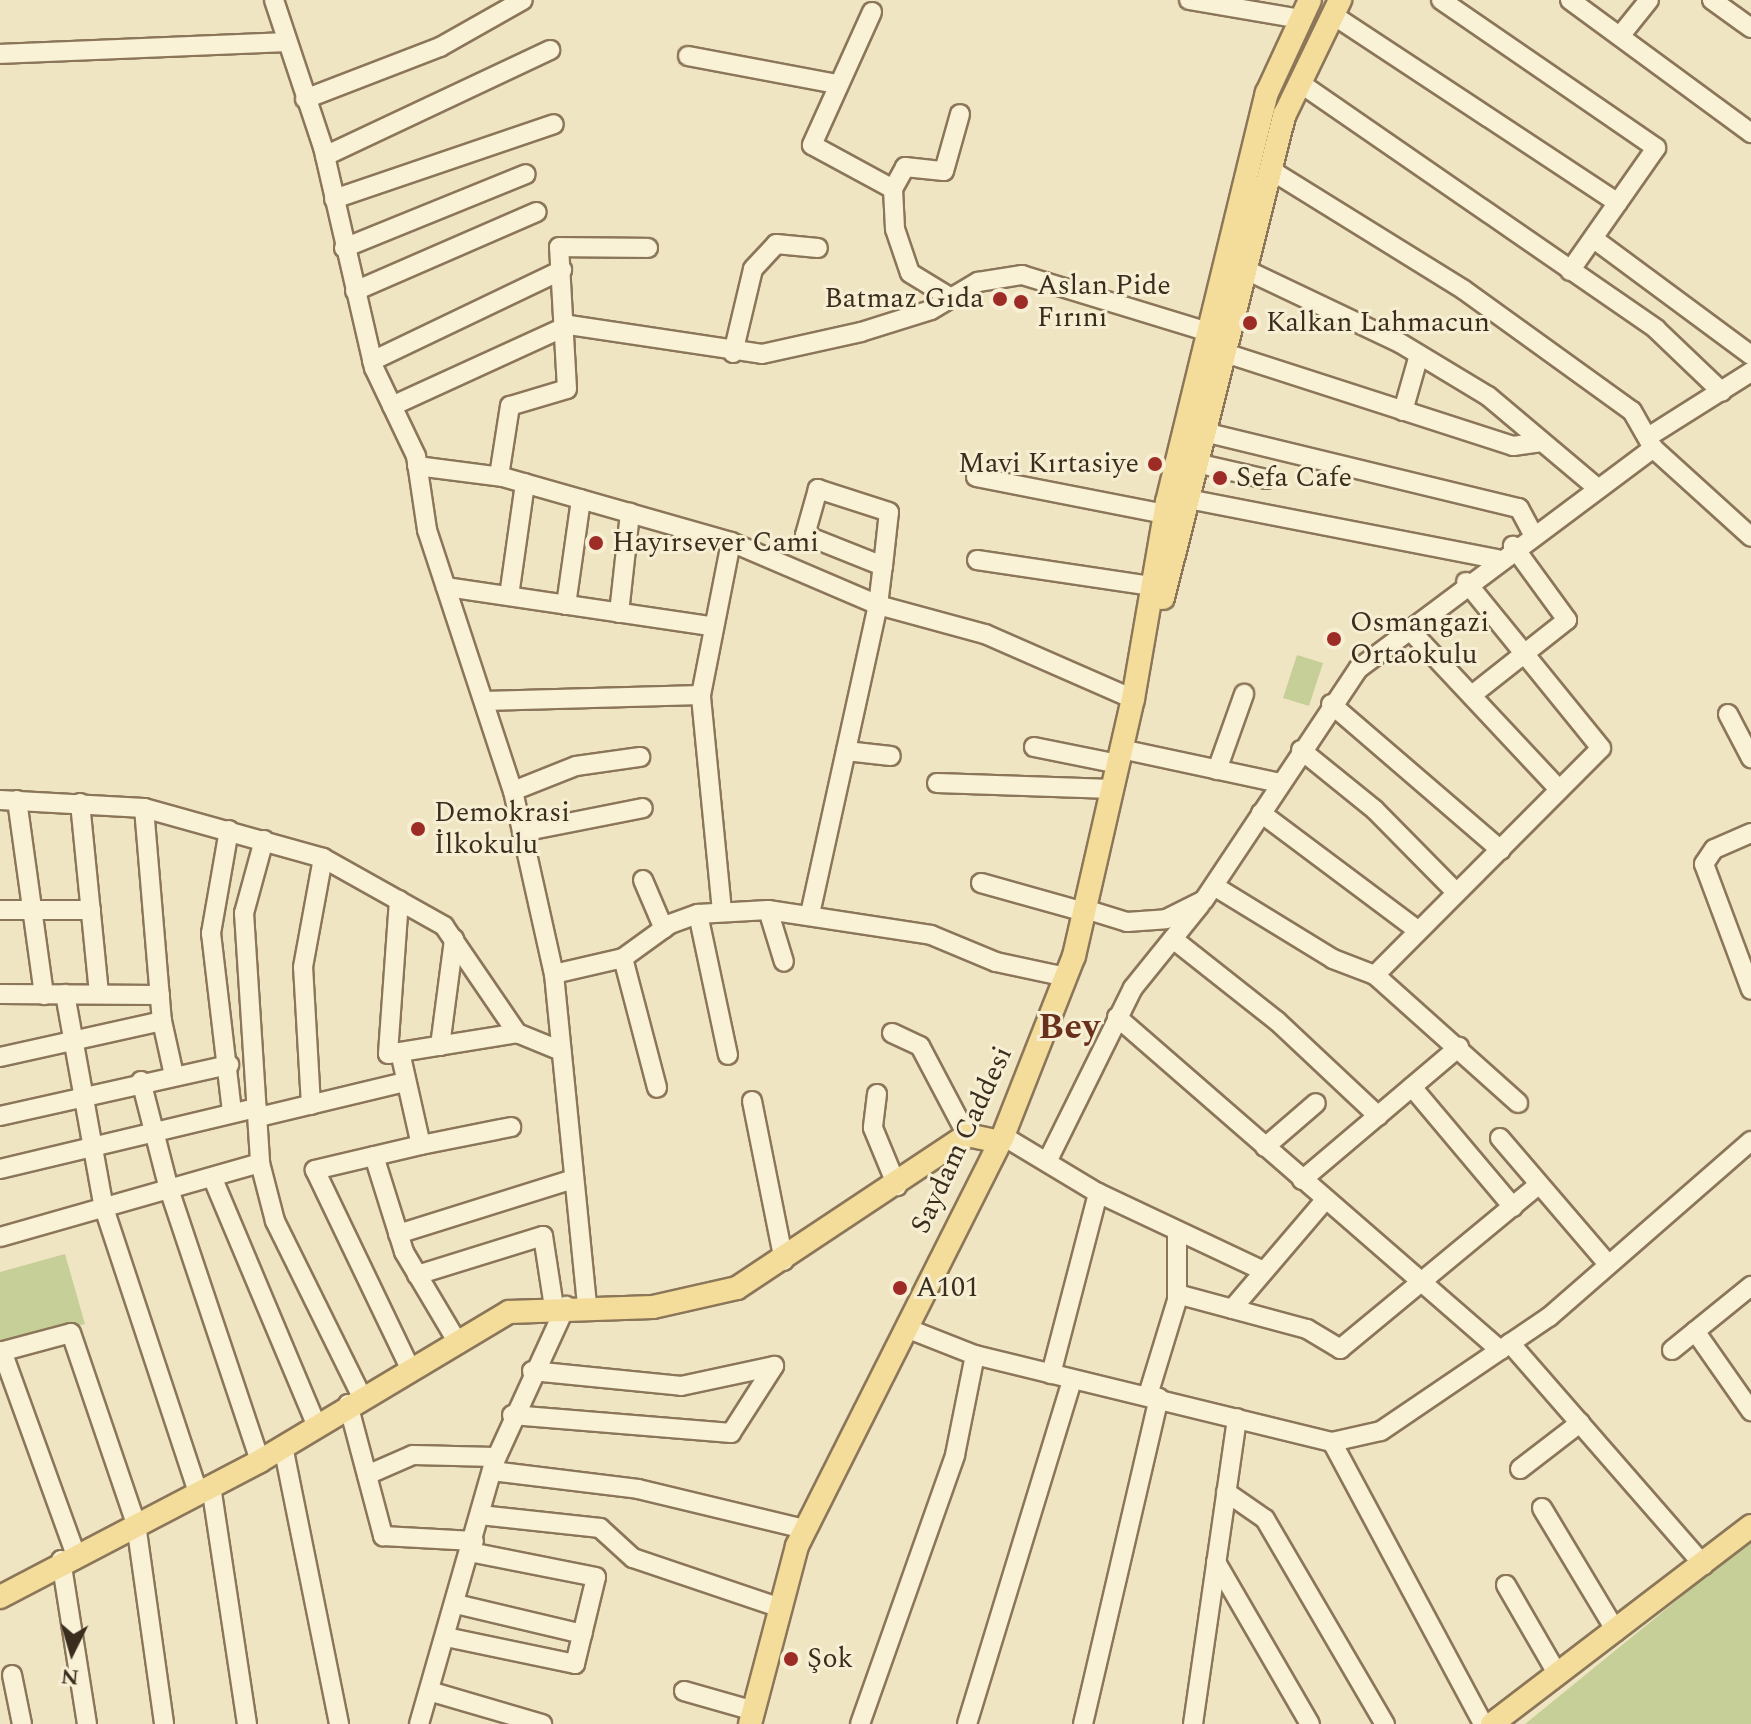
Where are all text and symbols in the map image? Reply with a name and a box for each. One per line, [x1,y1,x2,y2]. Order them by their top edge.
place label: Aslan Pide Fırını [1037,269,1171,335]
place label: Batmaz Gıda [824,282,984,316]
marker: Batmaz Gıda [991,290,1009,308]
marker: Aslan Pide Fırını [1012,293,1030,311]
place label: Kalkan Lahmacun [1266,306,1490,340]
marker: Kalkan Lahmacun [1241,314,1259,332]
place label: Mavi Kırtasiye [958,447,1139,481]
marker: Mavi Kırtasiye [1146,455,1164,473]
place label: Sefa Cafe [1236,461,1352,495]
marker: Sefa Cafe [1211,469,1229,487]
place label: Hayırsever Cami [612,526,819,560]
marker: Hayırsever Cami [587,534,605,552]
place label: Osmangazi Ortaokulu [1350,606,1489,672]
marker: Osmangazi Ortaokulu [1325,630,1343,648]
place label: Demokrasi İlkokulu [434,796,570,862]
marker: Demokrasi İlkokulu [409,820,427,838]
district label: Bey [1038,1006,1100,1050]
street label: Saydam Caddesi [904,1041,1020,1239]
place label: A101 [916,1271,979,1305]
marker: A101 [891,1279,909,1297]
north arrow [32,1612,112,1692]
place label: Şok [807,1642,853,1676]
marker: Şok [782,1650,800,1668]
text: N [59,1659,80,1694]

